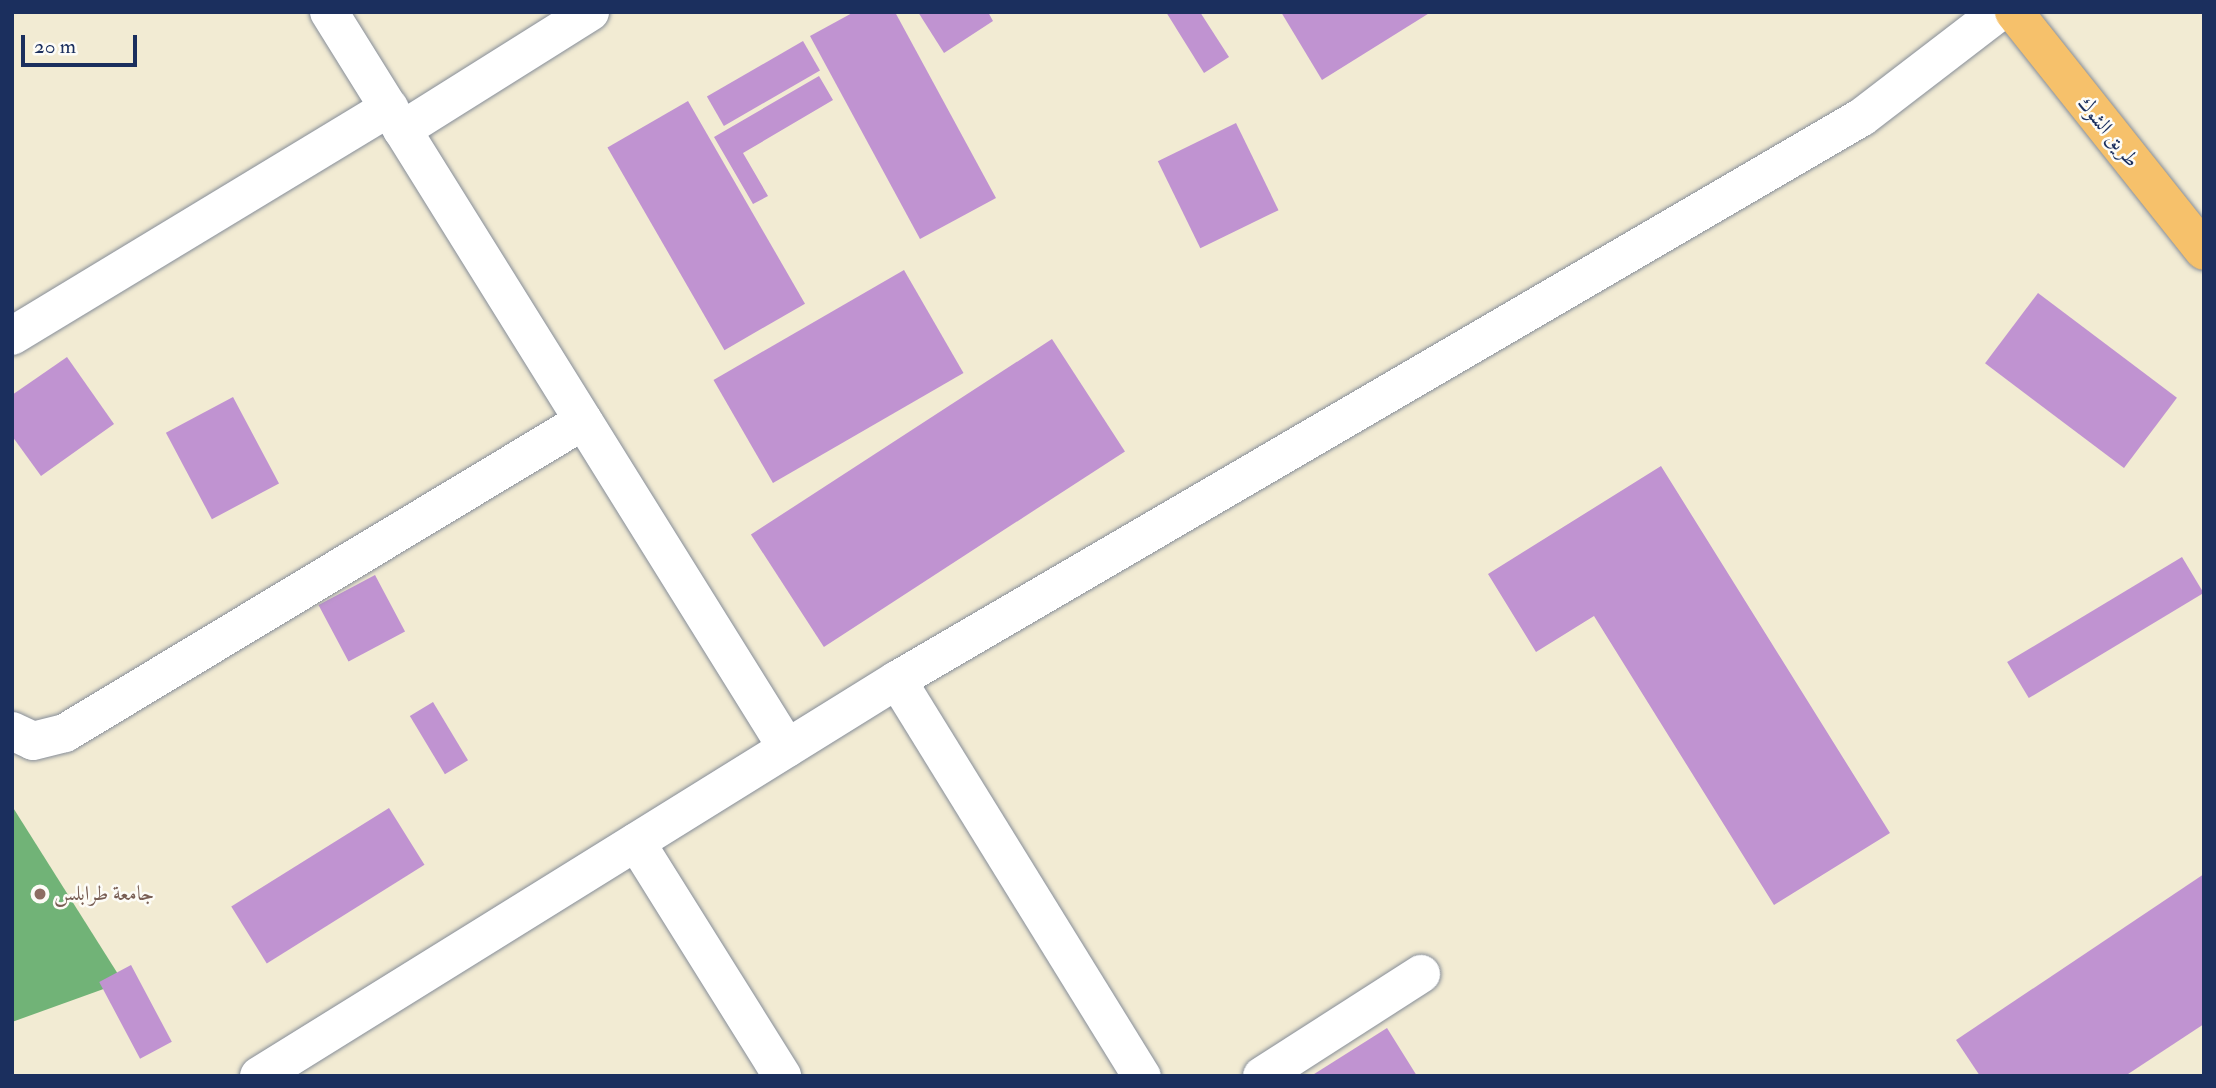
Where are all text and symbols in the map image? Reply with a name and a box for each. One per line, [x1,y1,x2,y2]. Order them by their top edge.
scale bar [24,21,140,65]
text: 20 m [34,33,76,60]
street label: طريق الشوك [2072,91,2144,173]
place label: جامعة طرابلس [54,881,154,907]
marker: جامعة طرابلس [32,886,48,902]

